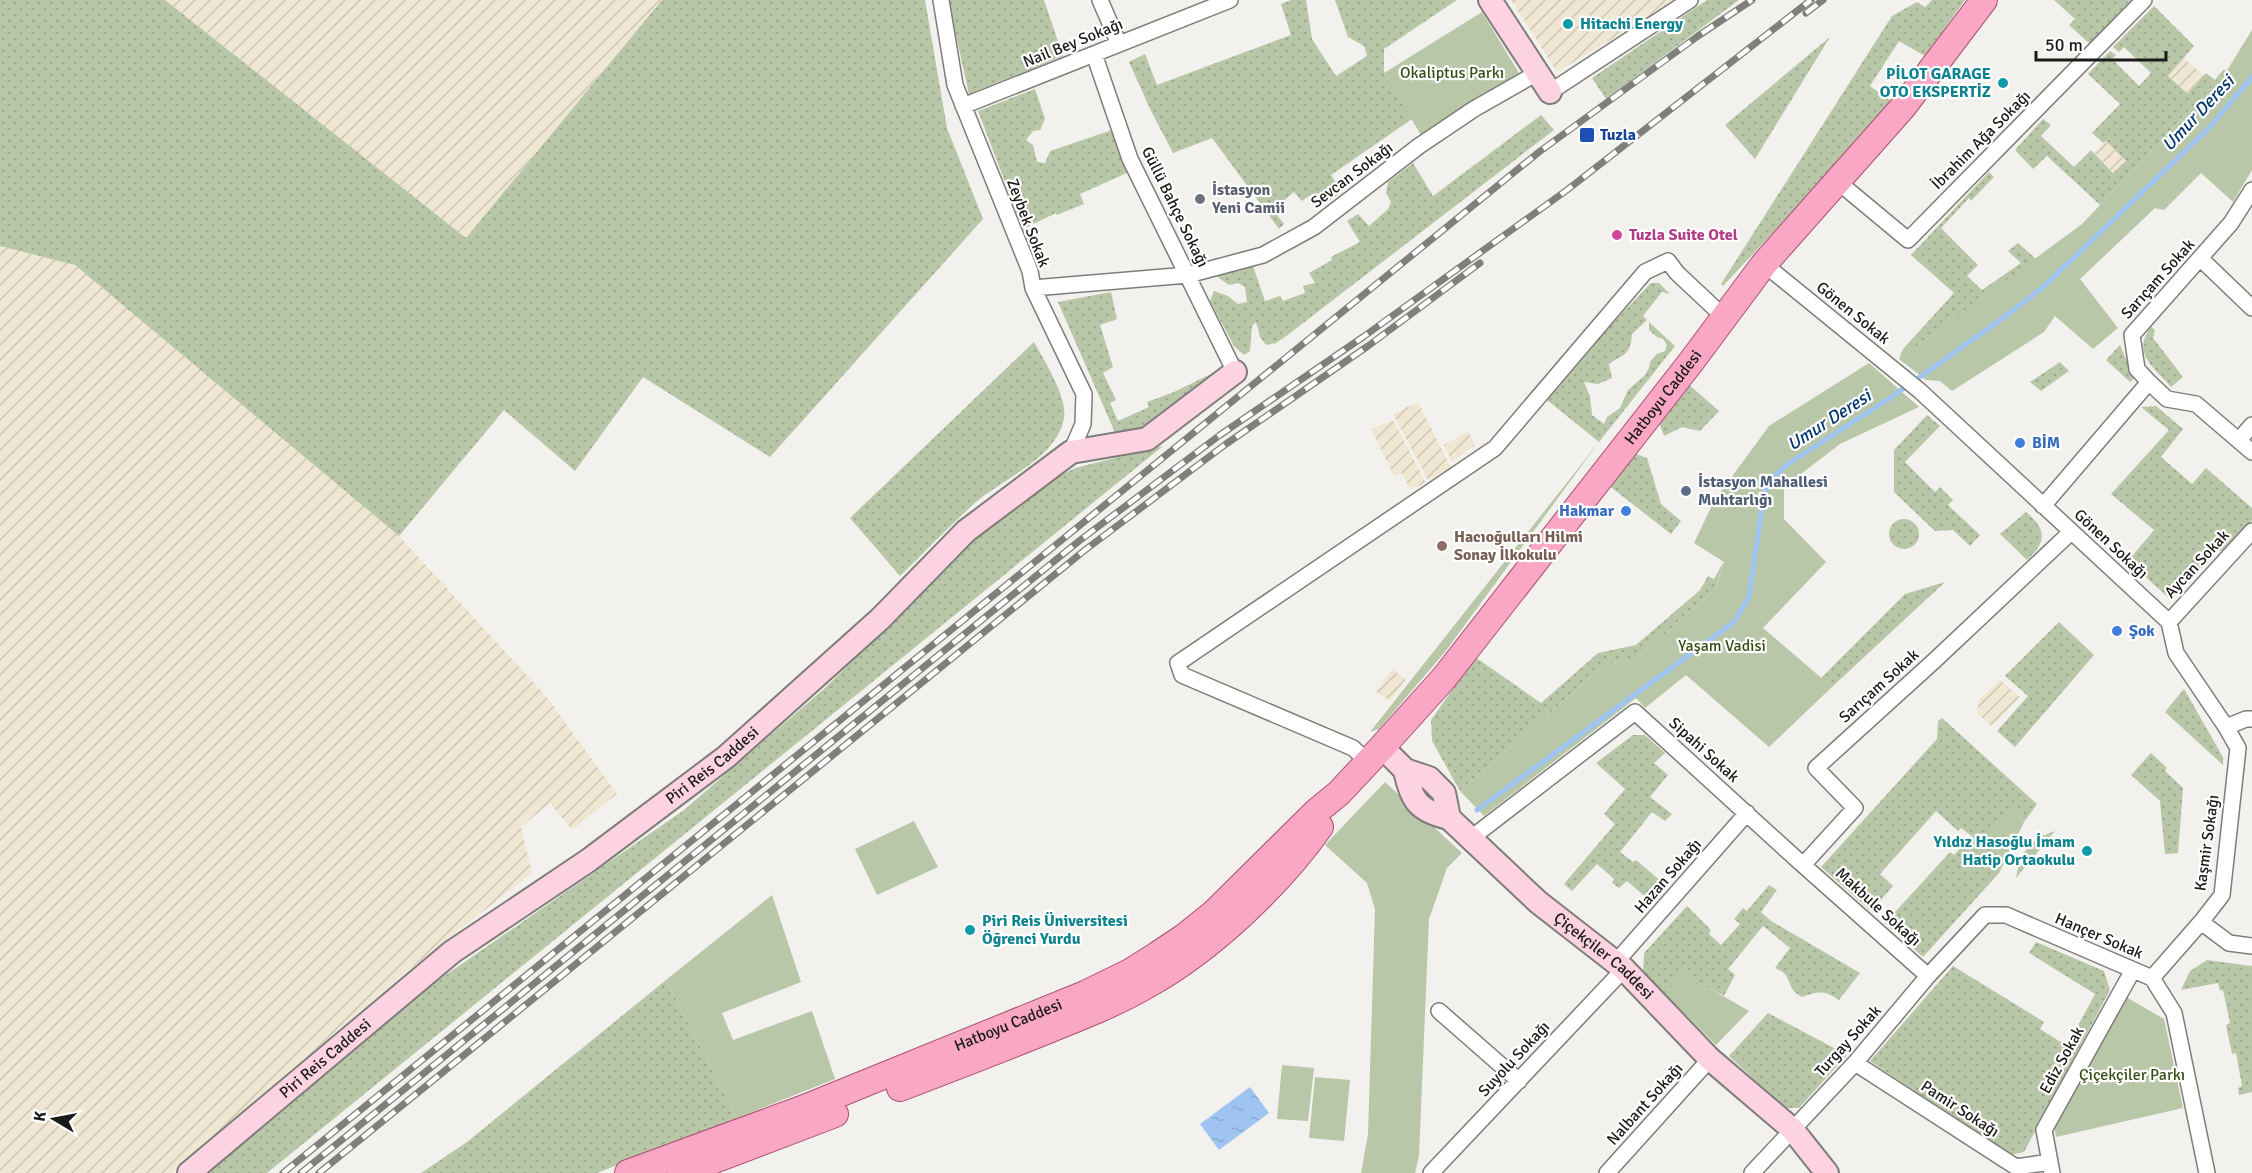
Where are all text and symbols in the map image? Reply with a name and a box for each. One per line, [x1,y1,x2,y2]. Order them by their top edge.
street label: Nail Bey Sokağı [1020,14,1126,72]
place label: Hitachi Energy [1580,14,1683,34]
marker: Hitachi Energy [1561,17,1575,31]
scale bar [2036,24,2166,62]
text: 50 m [2045,34,2083,56]
park label: Okaliptus Parkı [1400,63,1504,83]
place label: PİLOT GARAGE OTO EKSPERTİZ [1880,64,1991,102]
water label: Umur Deresi [2157,69,2240,155]
marker: PİLOT GARAGE OTO EKSPERTİZ [1996,76,2010,90]
street label: İbrahim Ağa Sokağı [1927,86,2035,194]
place label: Tuzla [1600,125,1636,145]
marker: Tuzla [1578,126,1596,144]
street label: Sevcan Sokağı [1307,138,1397,212]
street label: Güllü Bahçe Sokağı [1137,143,1213,271]
street label: Zeybek Sokak [1002,176,1054,270]
place label: İstasyon Yeni Camii [1211,180,1285,218]
marker: İstasyon Yeni Camii [1193,192,1207,206]
place label: Tuzla Suite Otel [1629,225,1738,245]
marker: Tuzla Suite Otel [1610,228,1624,242]
street label: Sarıçam Sokak [2117,235,2199,323]
street label: Gönen Sokak [1812,277,1894,349]
street label: Hatboyu Caddesi [1620,346,1706,449]
water label: Umur Deresi [1783,384,1877,455]
place label: BİM [2032,433,2060,453]
marker: BİM [2013,436,2027,450]
place label: İstasyon Mahallesi Muhtarlığı [1698,472,1828,510]
marker: İstasyon Mahallesi Muhtarlığı [1679,484,1693,498]
place label: Hakmar [1559,501,1615,521]
marker: Hakmar [1619,504,1633,518]
street label: Gönen Sokağı [2070,505,2152,583]
street label: Aycan Sokak [2160,526,2234,602]
place label: Hacıoğulları Hilmi Sonay İlkokulu [1454,527,1583,565]
marker: Hacıoğulları Hilmi Sonay İlkokulu [1435,539,1449,553]
place label: Şok [2129,621,2155,641]
marker: Şok [2110,624,2124,638]
park label: Yaşam Vadisi [1678,636,1766,656]
street label: Sarıçam Sokak [1835,645,1923,727]
street label: Sipahi Sokak [1665,713,1743,787]
street label: Piri Reis Caddesi [662,722,763,809]
street label: Kaşmir Sokağı [2190,793,2224,893]
place label: Yıldız Hasoğlu İmam Hatip Ortaokulu [1932,832,2075,870]
street label: Hazan Sokağı [1630,835,1706,917]
marker: Yıldız Hasoğlu İmam Hatip Ortaokulu [2080,844,2094,858]
street label: Makbule Sokağı [1831,863,1925,951]
street label: Çiçekçiler Caddesi [1550,908,1658,1004]
street label: Hançer Sokak [2052,908,2146,964]
place label: Piri Reis Üniversitesi Öğrenci Yurdu [982,911,1128,949]
marker: Piri Reis Üniversitesi Öğrenci Yurdu [963,923,977,937]
street label: Hatboyu Caddesi [951,994,1065,1056]
street label: Turgay Sokak [1811,1001,1885,1081]
street label: Piri Reis Caddesi [275,1014,375,1103]
street label: Suyolu Sokağı [1474,1017,1554,1101]
street label: Ediz Sokak [2035,1023,2089,1097]
street label: Nalbant Sokağı [1603,1059,1687,1149]
park label: Çiçekçiler Parkı [2079,1065,2185,1085]
street label: Pamir Sokağı [1917,1076,2003,1142]
north arrow [24,1089,84,1149]
text: K [30,1110,51,1123]

